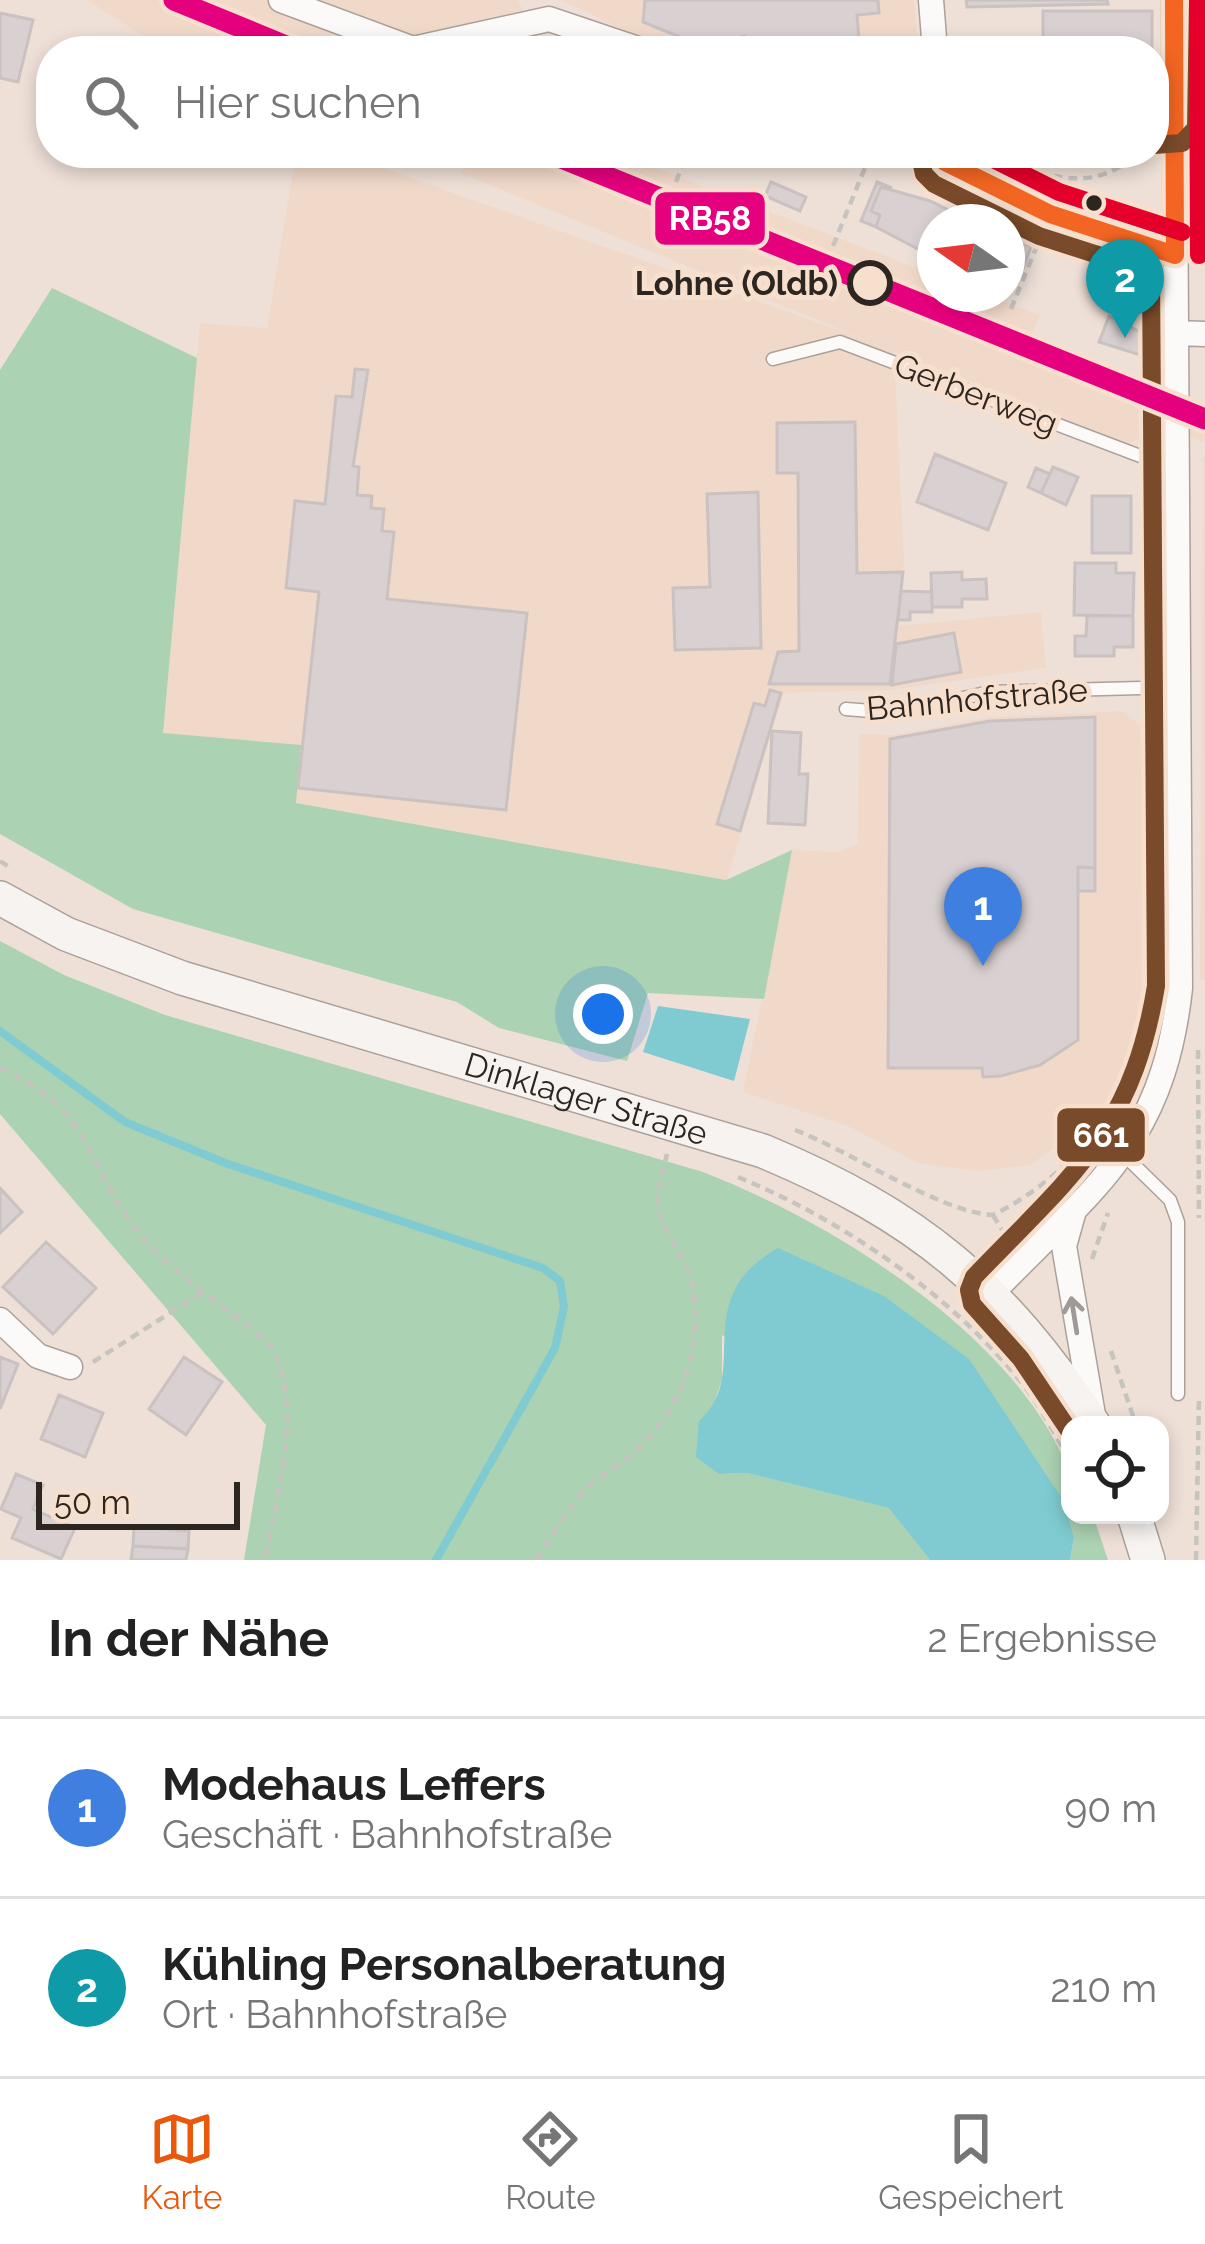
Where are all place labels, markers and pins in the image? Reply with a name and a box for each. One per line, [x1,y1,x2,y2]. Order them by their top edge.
unlabelled marker [1083,192,1105,214]
pin: 2 [1086,239,1164,338]
marker: Lohne (Oldb) [849,262,891,304]
place label: Lohne (Oldb) [635,264,838,303]
pin: 1 [944,867,1022,966]

